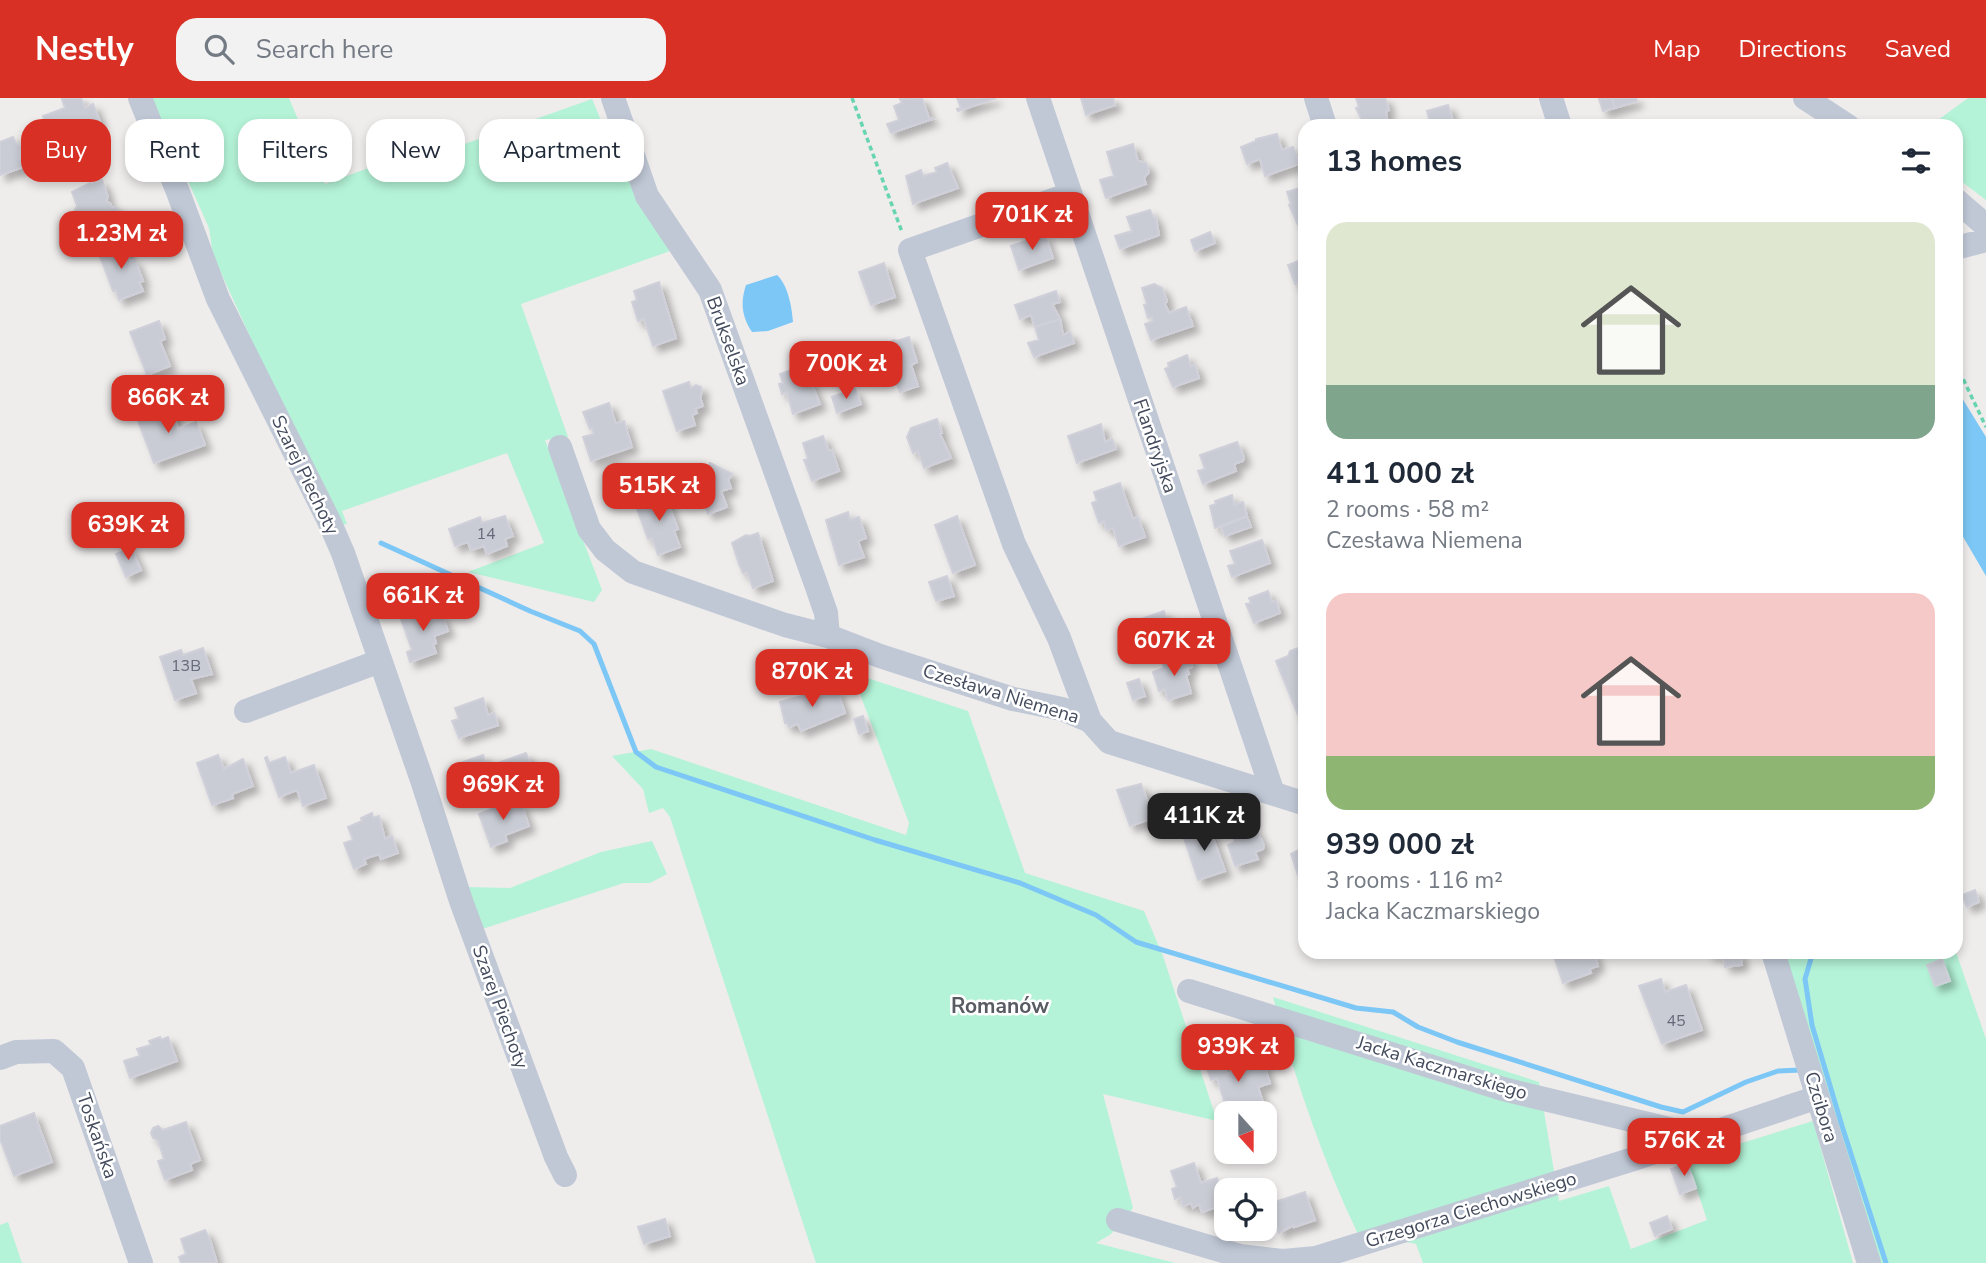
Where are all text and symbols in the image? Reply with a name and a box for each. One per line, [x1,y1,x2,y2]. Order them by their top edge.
search box [176,18,666,81]
text: Nestly [35,27,134,72]
icon: search [200,30,238,68]
text: Search here [256,32,393,67]
text: Map [1653,33,1700,65]
text: Directions [1738,33,1847,65]
text: Saved [1885,33,1951,65]
chip: Buy [21,119,111,182]
chip: Rent [125,119,224,182]
chip: Filters [238,119,352,182]
chip: New [366,119,465,182]
chip: Apartment [479,119,644,182]
text: 13 homes [1326,141,1462,182]
icon: filters [1897,142,1935,180]
pin: 701K zł [967,192,1097,252]
text: 701K zł [991,199,1073,230]
pin: 1.23M zł [49,212,193,271]
text: 1.23M zł [75,218,167,249]
icon: home [1568,267,1694,393]
street label: Brukselska [700,293,756,389]
pin: 700K zł [781,342,911,401]
text: 700K zł [805,348,887,379]
pin: 866K zł [103,376,233,435]
text: 866K zł [127,382,209,413]
street label: Flandryjska [1127,395,1183,497]
street label: Szarej Piechoty [265,411,345,539]
text: 411 000 zł [1326,453,1474,494]
pin: 515K zł [594,464,724,523]
text: 515K zł [618,470,700,501]
text: 2 rooms · 58 m² [1326,494,1489,525]
pin: 639K zł [63,503,193,562]
text: 639K zł [87,509,169,540]
house number: 14 [476,523,496,545]
text: Czesława Niemena [1326,525,1523,556]
pin: 661K zł [358,574,488,633]
text: 661K zł [382,580,464,611]
pin: 607K zł [1109,618,1239,678]
text: 607K zł [1133,625,1215,656]
icon: home [1568,638,1694,764]
pin: 870K zł [747,650,877,709]
house number: 13B [171,655,201,677]
text: 870K zł [771,656,853,687]
street label: Czesława Niemena [920,658,1082,730]
pin: 969K zł [438,762,568,822]
text: 969K zł [462,769,544,800]
pin: 411K zł [1139,794,1269,853]
text: 411K zł [1163,800,1245,831]
text: 939 000 zł [1326,824,1474,865]
text: 3 rooms · 116 m² [1326,865,1503,896]
text: Jacka Kaczmarskiego [1326,896,1540,927]
street label: Szarej Piechoty [466,942,534,1073]
district label: Romanów [951,992,1049,1020]
house number: 45 [1666,1010,1686,1032]
pin: 939K zł [1173,1024,1303,1084]
street label: Jacka Kaczmarskiego [1353,1029,1530,1106]
text: 939K zł [1197,1031,1279,1062]
street label: Czcibora [1798,1068,1844,1146]
street label: Toskańska [70,1090,124,1182]
north arrow [1214,1101,1278,1164]
map controls [1214,1101,1277,1241]
pin: 576K zł [1619,1118,1749,1178]
text: 576K zł [1643,1125,1725,1156]
street label: Grzegorza Ciechowskiego [1362,1165,1580,1255]
button: locate [1214,1178,1277,1241]

